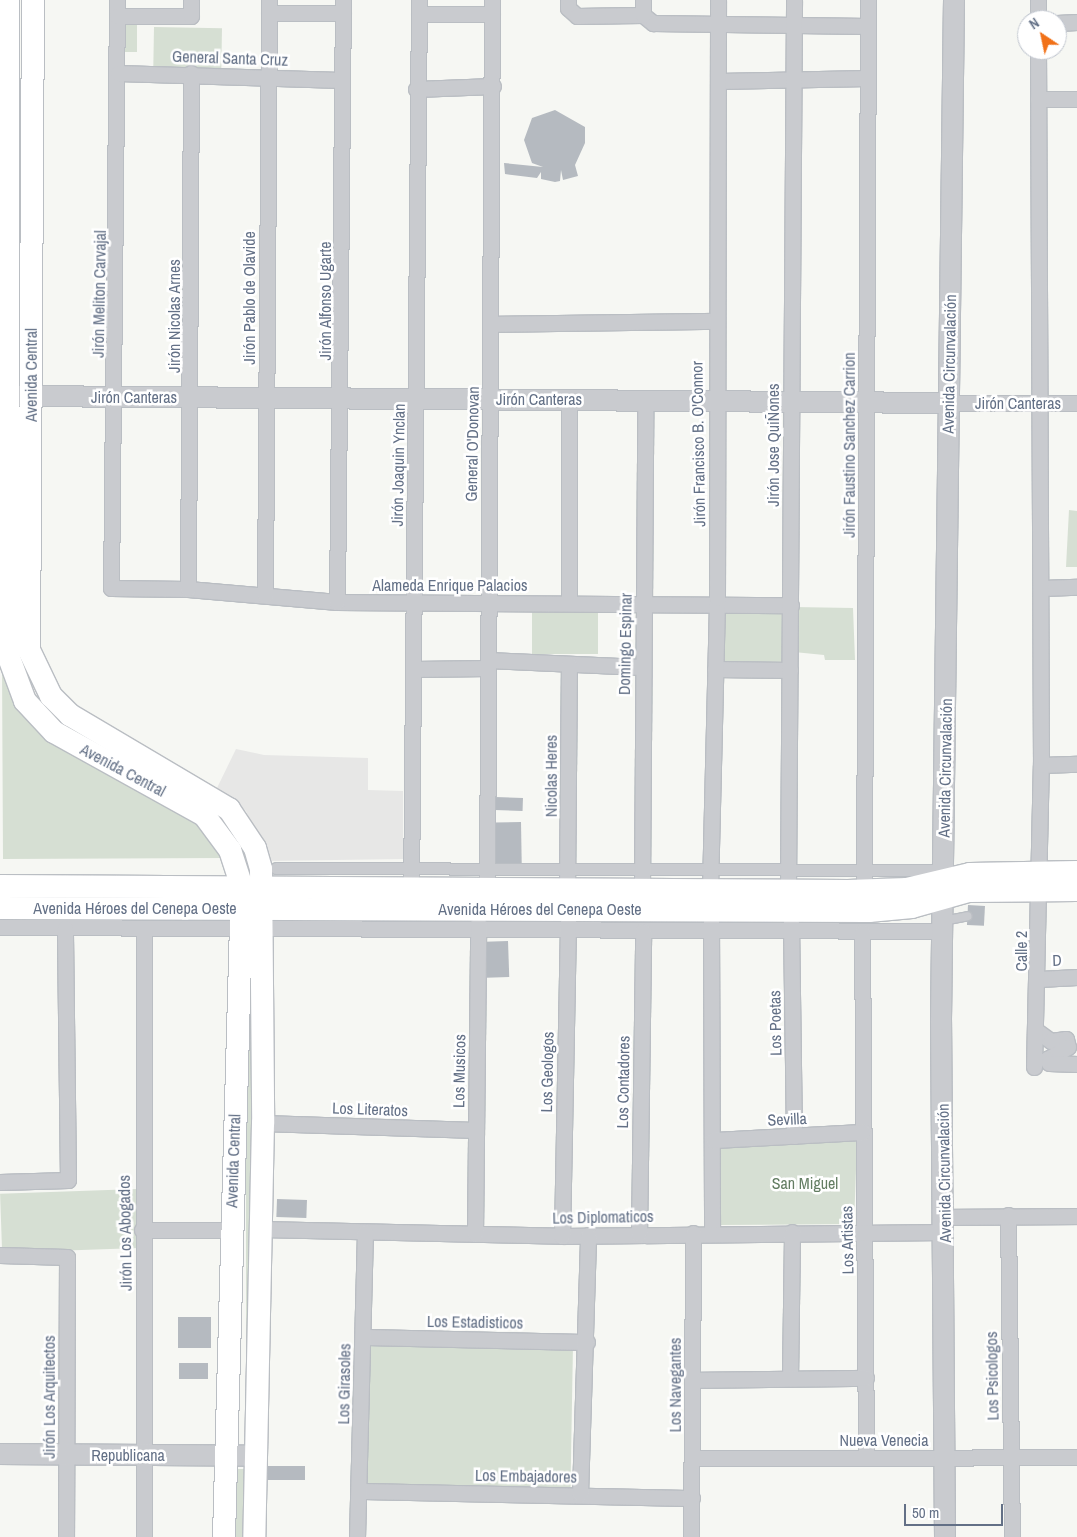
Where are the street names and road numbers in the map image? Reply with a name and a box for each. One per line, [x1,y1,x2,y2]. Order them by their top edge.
street label: General Santa Cruz [172,46,288,70]
street label: Jirón Meliton Carvajal [88,230,110,358]
street label: Jirón Pablo de Olavide [239,231,259,365]
street label: Jirón Alfonso Ugarte [315,241,335,361]
street label: Jirón Nicolas Arnes [164,259,184,373]
street label: Avenida Circunvalación [938,294,960,434]
street label: Avenida Central [21,328,41,422]
street label: Jirón Faustino Sanchez Carrion [839,352,859,538]
street label: Jirón Francisco B. O'Connor [687,361,709,527]
street label: Jirón Jose QuiÑones [763,383,783,507]
street label: General O'Donovan [461,386,483,502]
street label: Jirón Canteras [91,387,177,407]
street label: Jirón Canteras [496,389,582,409]
street label: Jirón Canteras [975,393,1061,413]
street label: Jirón Joaquin Ynclan [387,403,409,527]
street label: Alameda Enrique Palacios [372,575,528,595]
street label: Domingo Espinar [615,593,635,695]
street label: Avenida Circunvalación [934,698,956,838]
street label: Nicolas Heres [541,735,561,817]
street label: Avenida Central [77,739,169,801]
street label: Avenida Héroes del Cenepa Oeste [33,898,237,918]
street label: Avenida Héroes del Cenepa Oeste [438,899,642,919]
street label: Calle 2 [1011,931,1031,971]
street label: D [1052,950,1062,970]
street label: Los Poetas [765,990,785,1056]
street label: Los Geologos [537,1031,557,1113]
street label: Los Musicos [449,1034,469,1108]
street label: Los Contadores [613,1036,633,1128]
street label: Los Literatos [332,1098,408,1120]
street label: Avenida Circunvalación [933,1103,955,1243]
street label: Sevilla [767,1108,807,1130]
street label: Avenida Central [222,1114,244,1208]
street label: Jirón Los Abogados [114,1174,136,1292]
street label: Los Artistas [837,1205,857,1275]
street label: Los Diplomaticos [552,1207,654,1227]
street label: Los Estadisticos [427,1312,523,1332]
street label: Los Psicologos [982,1331,1002,1421]
street label: Jirón Los Arquitectos [39,1335,59,1459]
street label: Los Navegantes [665,1338,685,1432]
street label: Los Girasoles [334,1343,354,1425]
street label: Nueva Venecia [840,1430,928,1450]
street label: Republicana [91,1445,165,1465]
street label: Los Embajadores [475,1466,577,1486]

